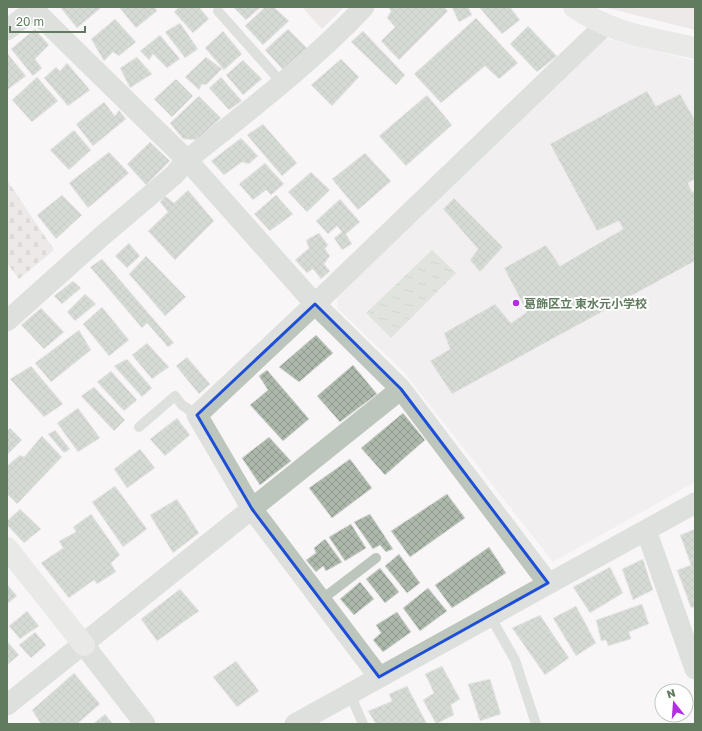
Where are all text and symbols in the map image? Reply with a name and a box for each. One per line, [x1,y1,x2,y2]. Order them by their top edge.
scale bar [10,8,85,34]
text: 20 m [16,14,44,29]
place label: 葛飾区立 東水元小学校 [524,296,647,311]
marker: 葛飾区立 東水元小学校 [511,298,521,308]
north arrow [654,683,694,723]
text: N [665,686,677,700]

